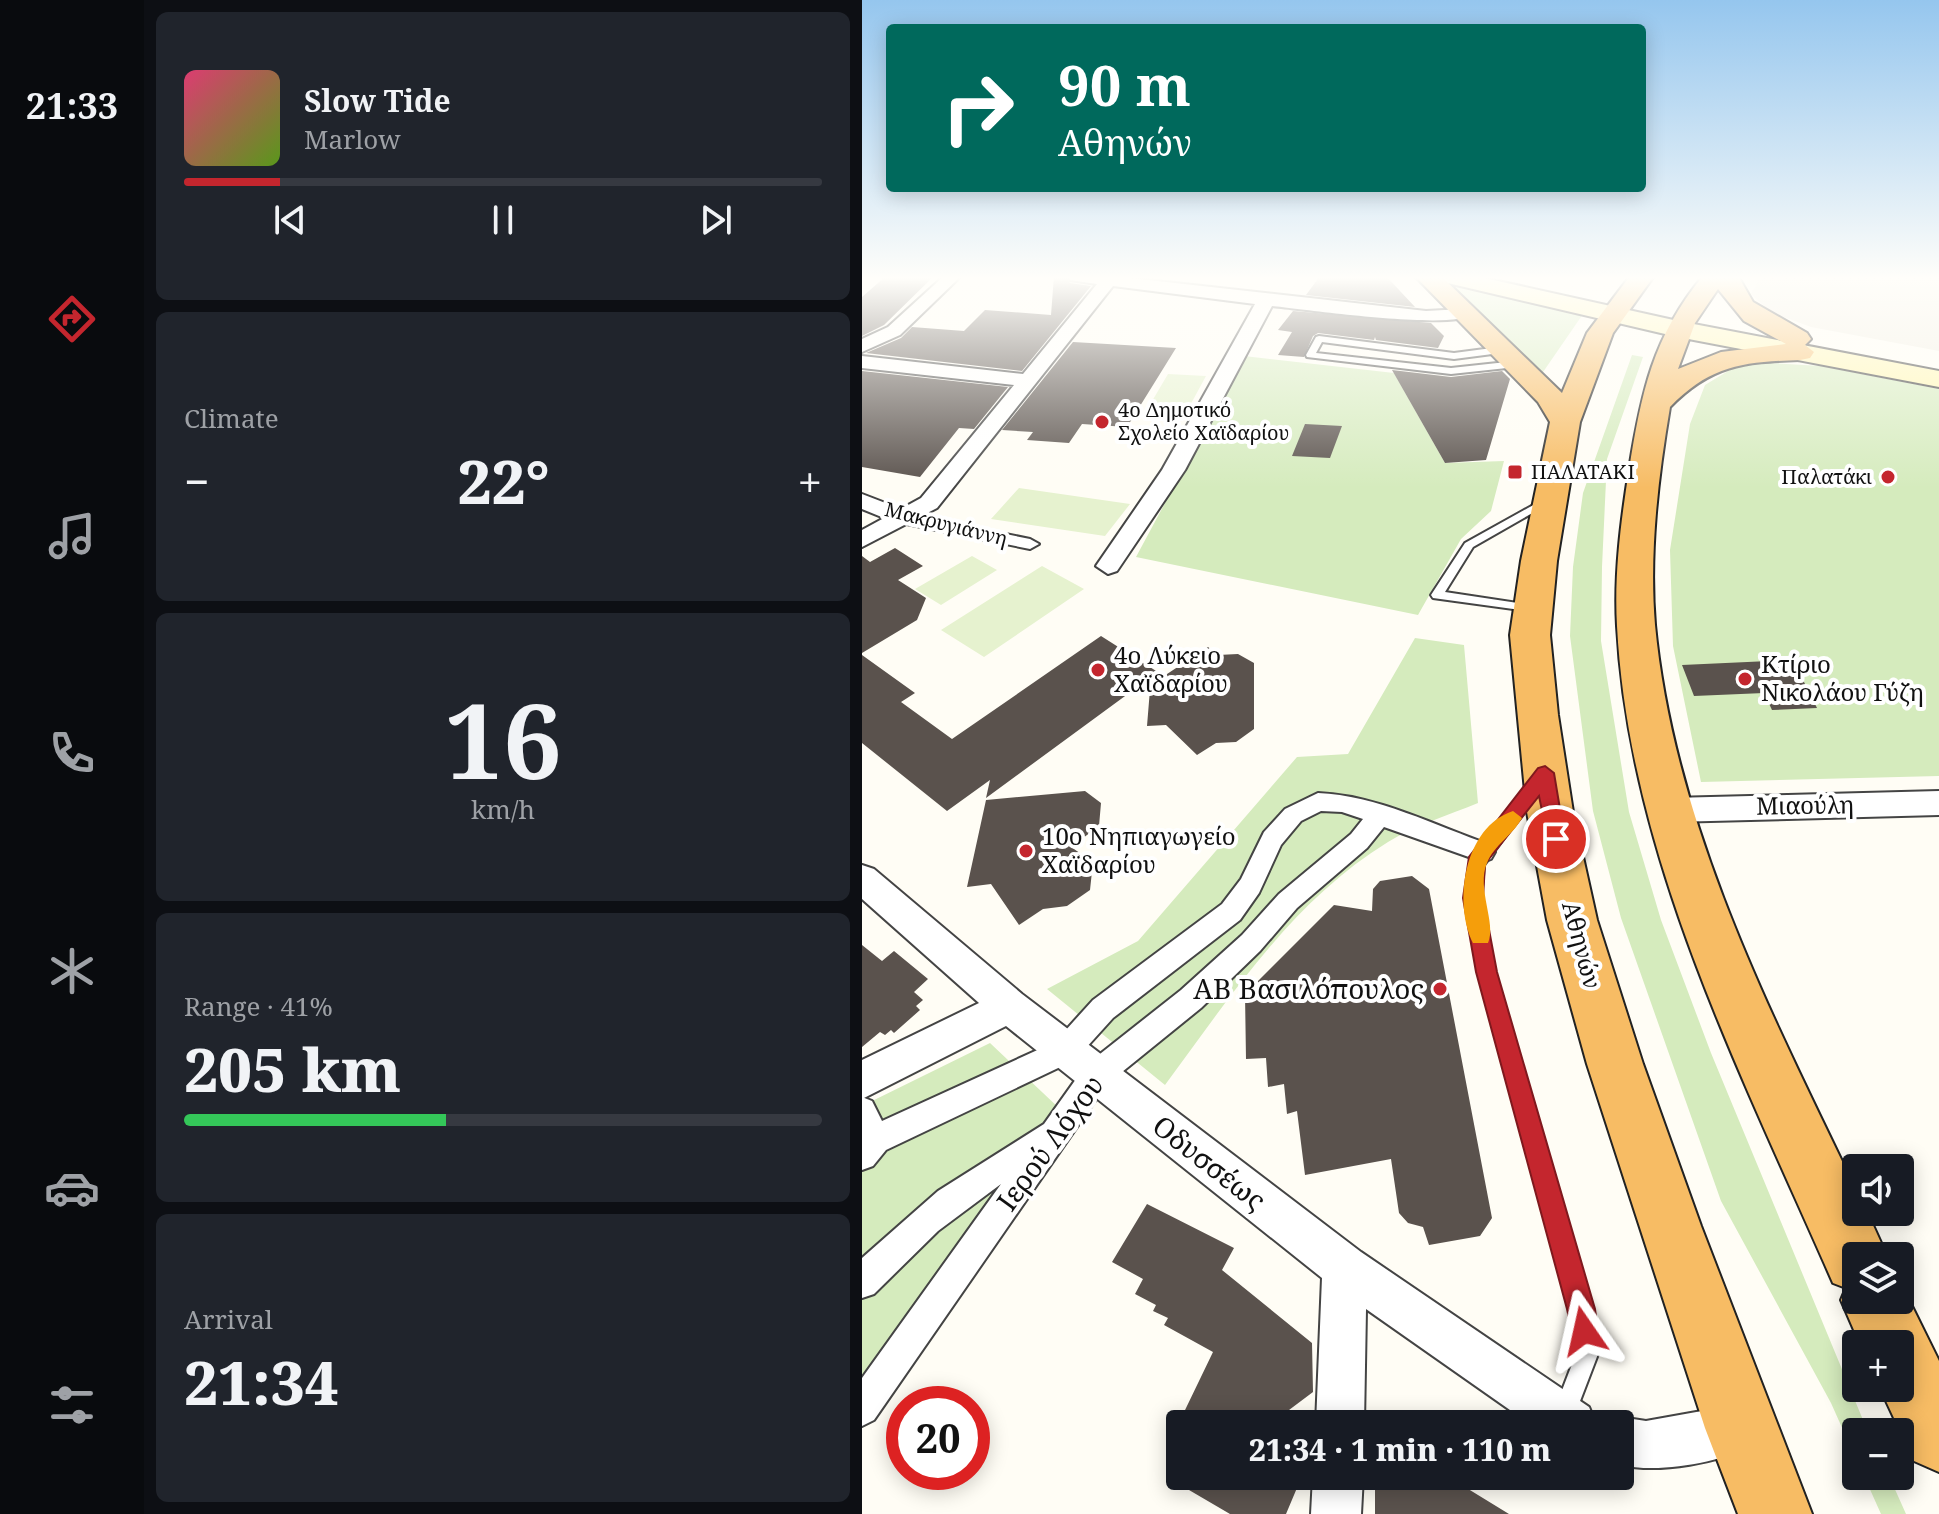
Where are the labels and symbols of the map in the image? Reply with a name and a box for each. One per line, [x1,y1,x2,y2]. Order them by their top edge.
place label: 4ο Δημοτικό Σχολείο Χαϊδαρίου [1118,396,1289,446]
marker: 4ο Δημοτικό Σχολείο Χαϊδαρίου [1093,413,1111,431]
place label: ΠΑΛΑΤΑΚΙ [1531,458,1635,485]
marker: ΠΑΛΑΤΑΚΙ [1506,463,1524,481]
place label: Παλατάκι [1781,463,1872,490]
marker: Παλατάκι [1879,468,1897,486]
street label: Μακρυγιάννη [882,495,1010,552]
place label: 4ο Λύκειο Χαϊδαρίου [1114,638,1228,699]
place label: Κτίριο Νικολάου Γύζη [1761,647,1924,708]
marker: 4ο Λύκειο Χαϊδαρίου [1089,661,1107,679]
marker: Κτίριο Νικολάου Γύζη [1736,670,1754,688]
street label: Μιαούλη [1756,787,1854,822]
pin [1522,805,1590,873]
place label: 10ο Νηπιαγωγείο Χαϊδαρίου [1042,819,1236,880]
marker: 10ο Νηπιαγωγείο Χαϊδαρίου [1017,842,1035,860]
street label: Αθηνών [1555,897,1610,992]
place label: ΑΒ Βασιλόπουλος [1193,969,1424,1007]
marker: ΑΒ Βασιλόπουλος [1431,980,1449,998]
street label: Ιερού Λόχου [987,1067,1111,1218]
street label: Οδυσσέως [1145,1106,1274,1218]
position arrow [1542,1289,1626,1373]
speed limit sign: 20 [886,1386,990,1490]

